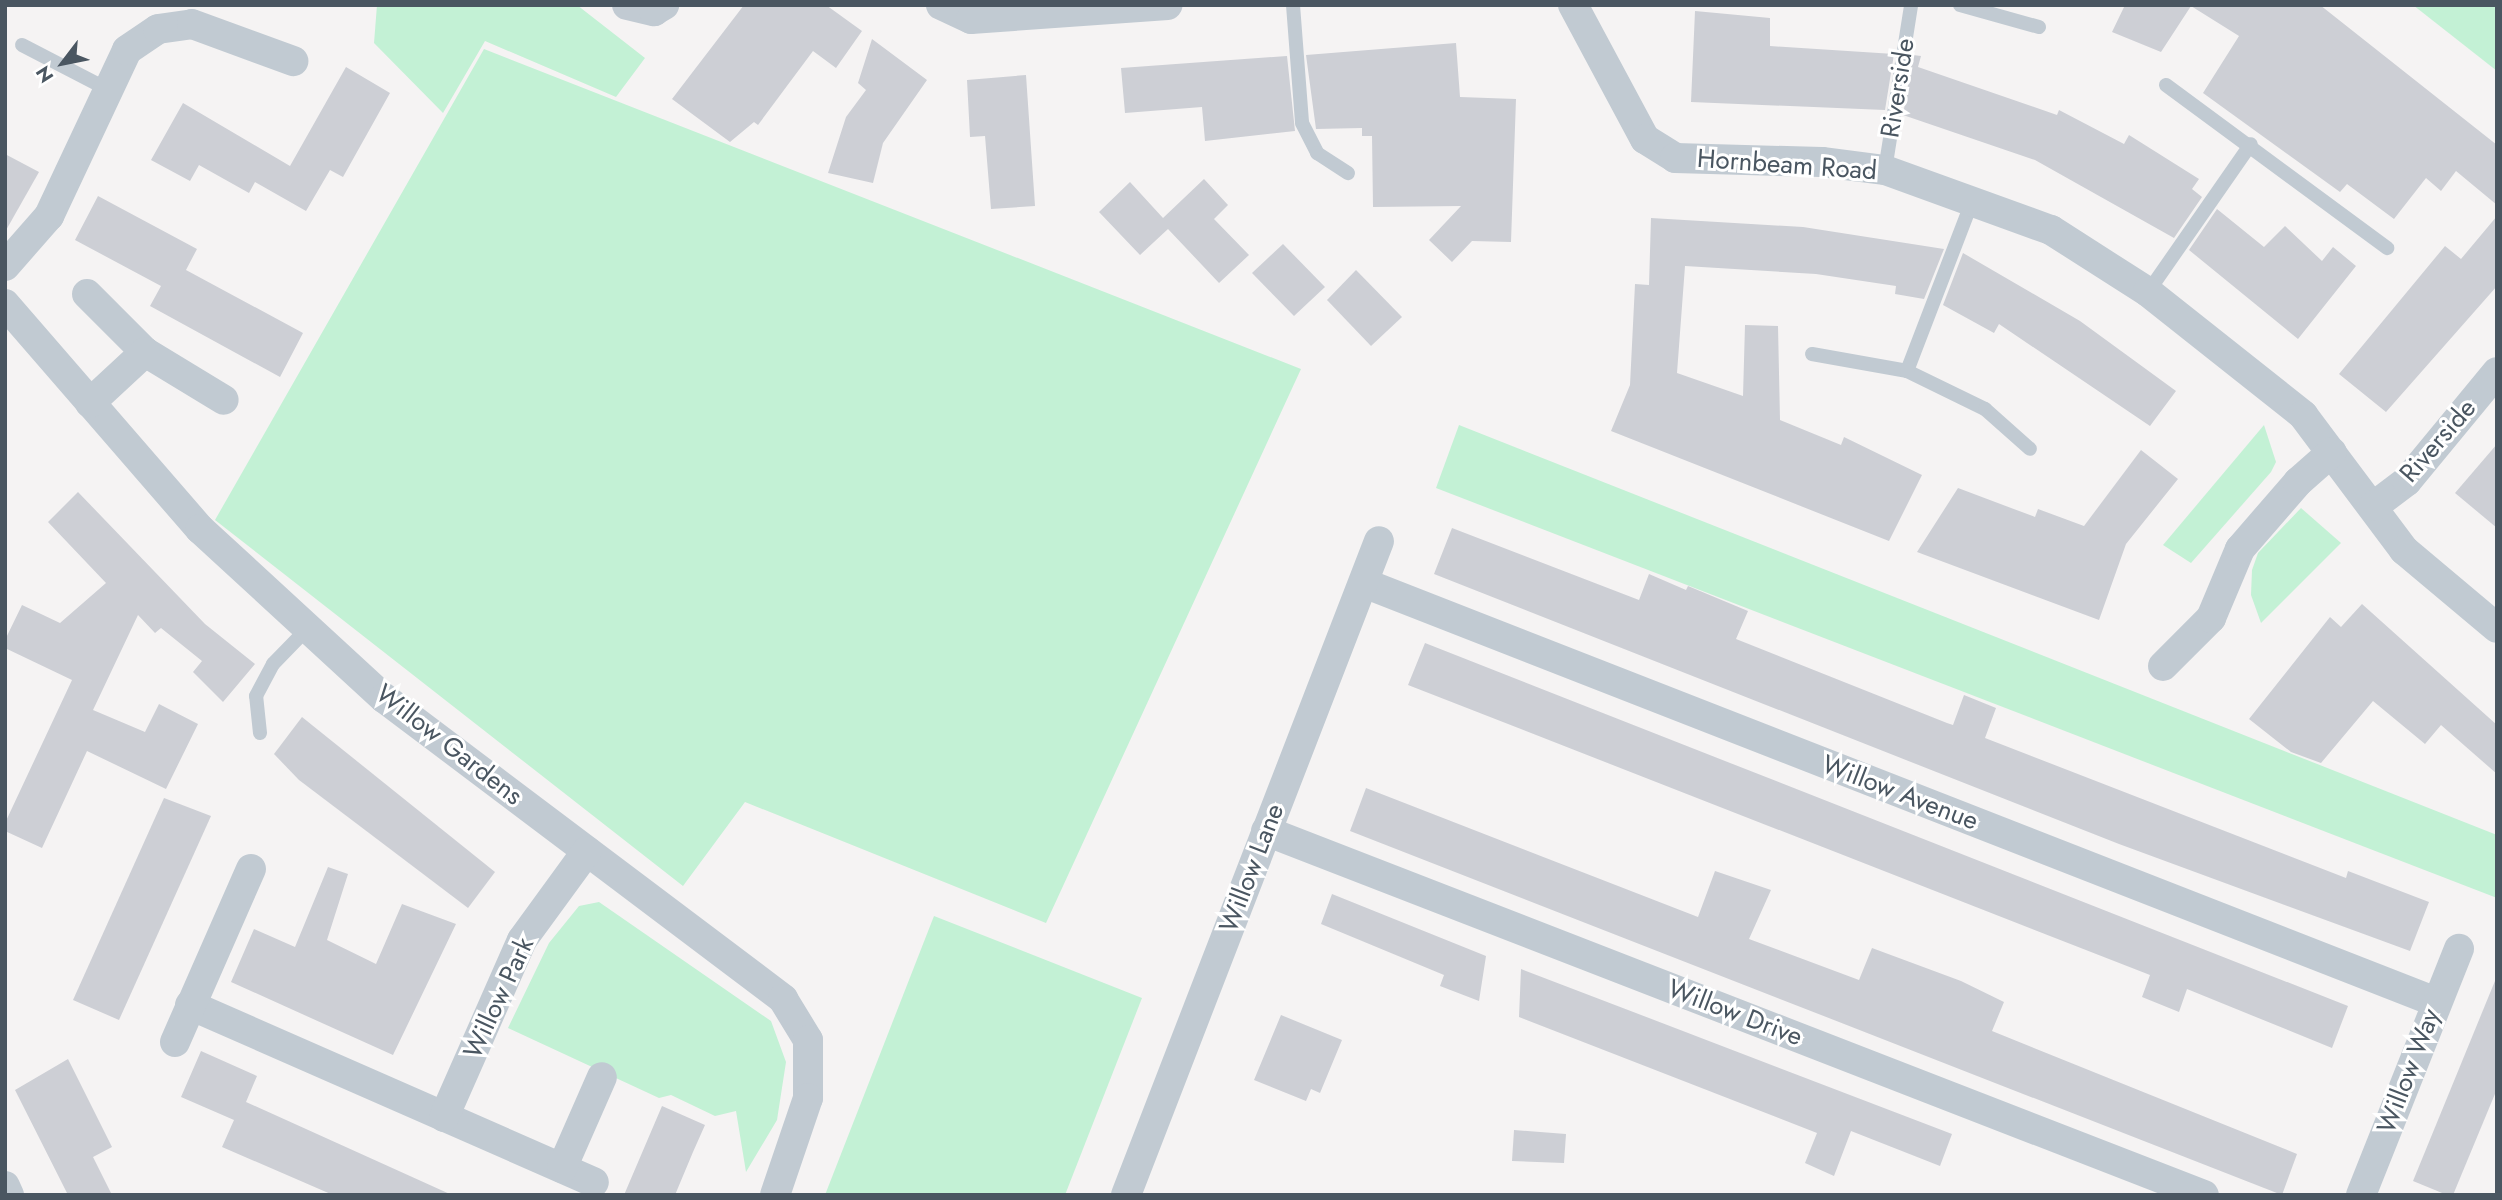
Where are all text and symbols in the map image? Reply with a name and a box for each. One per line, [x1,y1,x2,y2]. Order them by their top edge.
north arrow [28,28,98,98]
street label: Riverside [1875,36,1921,140]
text: N [29,61,60,88]
street label: Hornbeam Road [1696,143,1878,187]
street label: Riverside [2393,393,2483,489]
street label: Willow Gardens [369,678,529,812]
street label: Willow Avenue [1818,749,1982,837]
street label: Willow Lane [1213,799,1291,937]
street label: Willow Park [457,932,541,1064]
street label: Willow Drive [1663,973,1807,1053]
street label: Willow Way [2371,1004,2447,1138]

